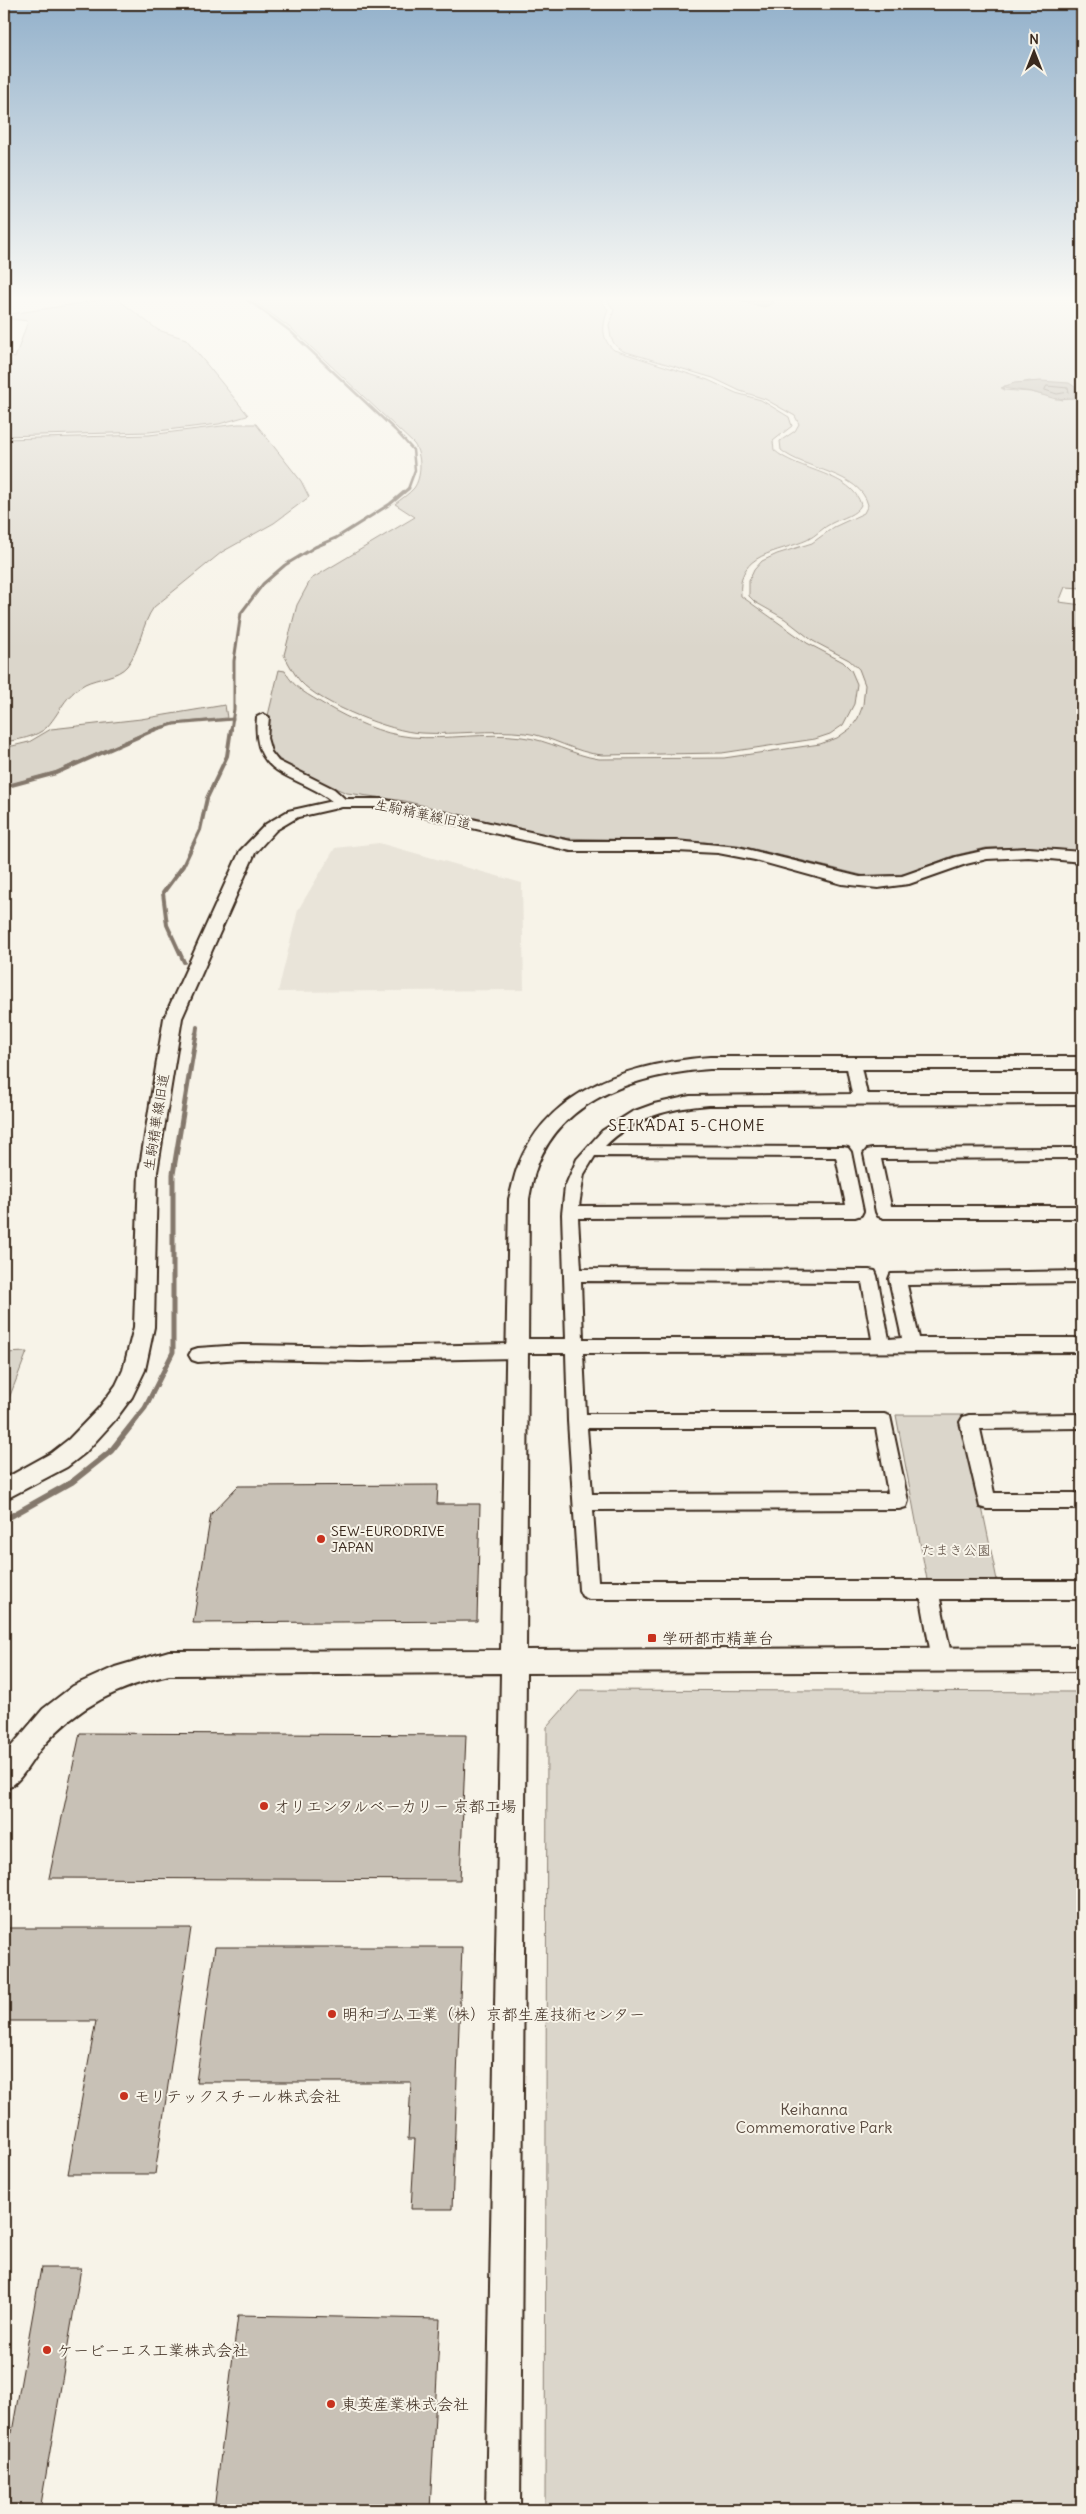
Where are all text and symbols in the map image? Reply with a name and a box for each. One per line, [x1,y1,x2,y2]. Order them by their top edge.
north arrow [1008,28,1058,78]
text: N [1029,30,1039,48]
street label: 生駒精華線旧道 [373,795,473,833]
street label: 生駒精華線旧道 [139,1072,173,1172]
district label: SEIKADAI 5-CHOME [608,1116,766,1135]
place label: SEW-EURODRIVE JAPAN [331,1522,445,1556]
marker: SEW-EURODRIVE JAPAN [315,1533,327,1545]
park label: たまき公園 [921,1541,991,1559]
place label: 学研都市精華台 [662,1628,774,1648]
marker: 学研都市精華台 [646,1632,658,1644]
place label: オリエンタルベーカリー 京都工場 [274,1796,517,1816]
marker: オリエンタルベーカリー 京都工場 [258,1800,270,1812]
place label: 明和ゴム工業（株）京都生産技術センター [342,2004,645,2024]
marker: 明和ゴム工業（株）京都生産技術センター [326,2008,338,2020]
place label: モリテックスチール株式会社 [134,2086,341,2106]
marker: モリテックスチール株式会社 [118,2090,130,2102]
park label: Keihanna Commemorative Park [736,2099,892,2137]
place label: ケービーエス工業株式会社 [57,2340,248,2360]
marker: ケービーエス工業株式会社 [41,2344,53,2356]
place label: 東英産業株式会社 [341,2394,469,2414]
marker: 東英産業株式会社 [325,2398,337,2410]

